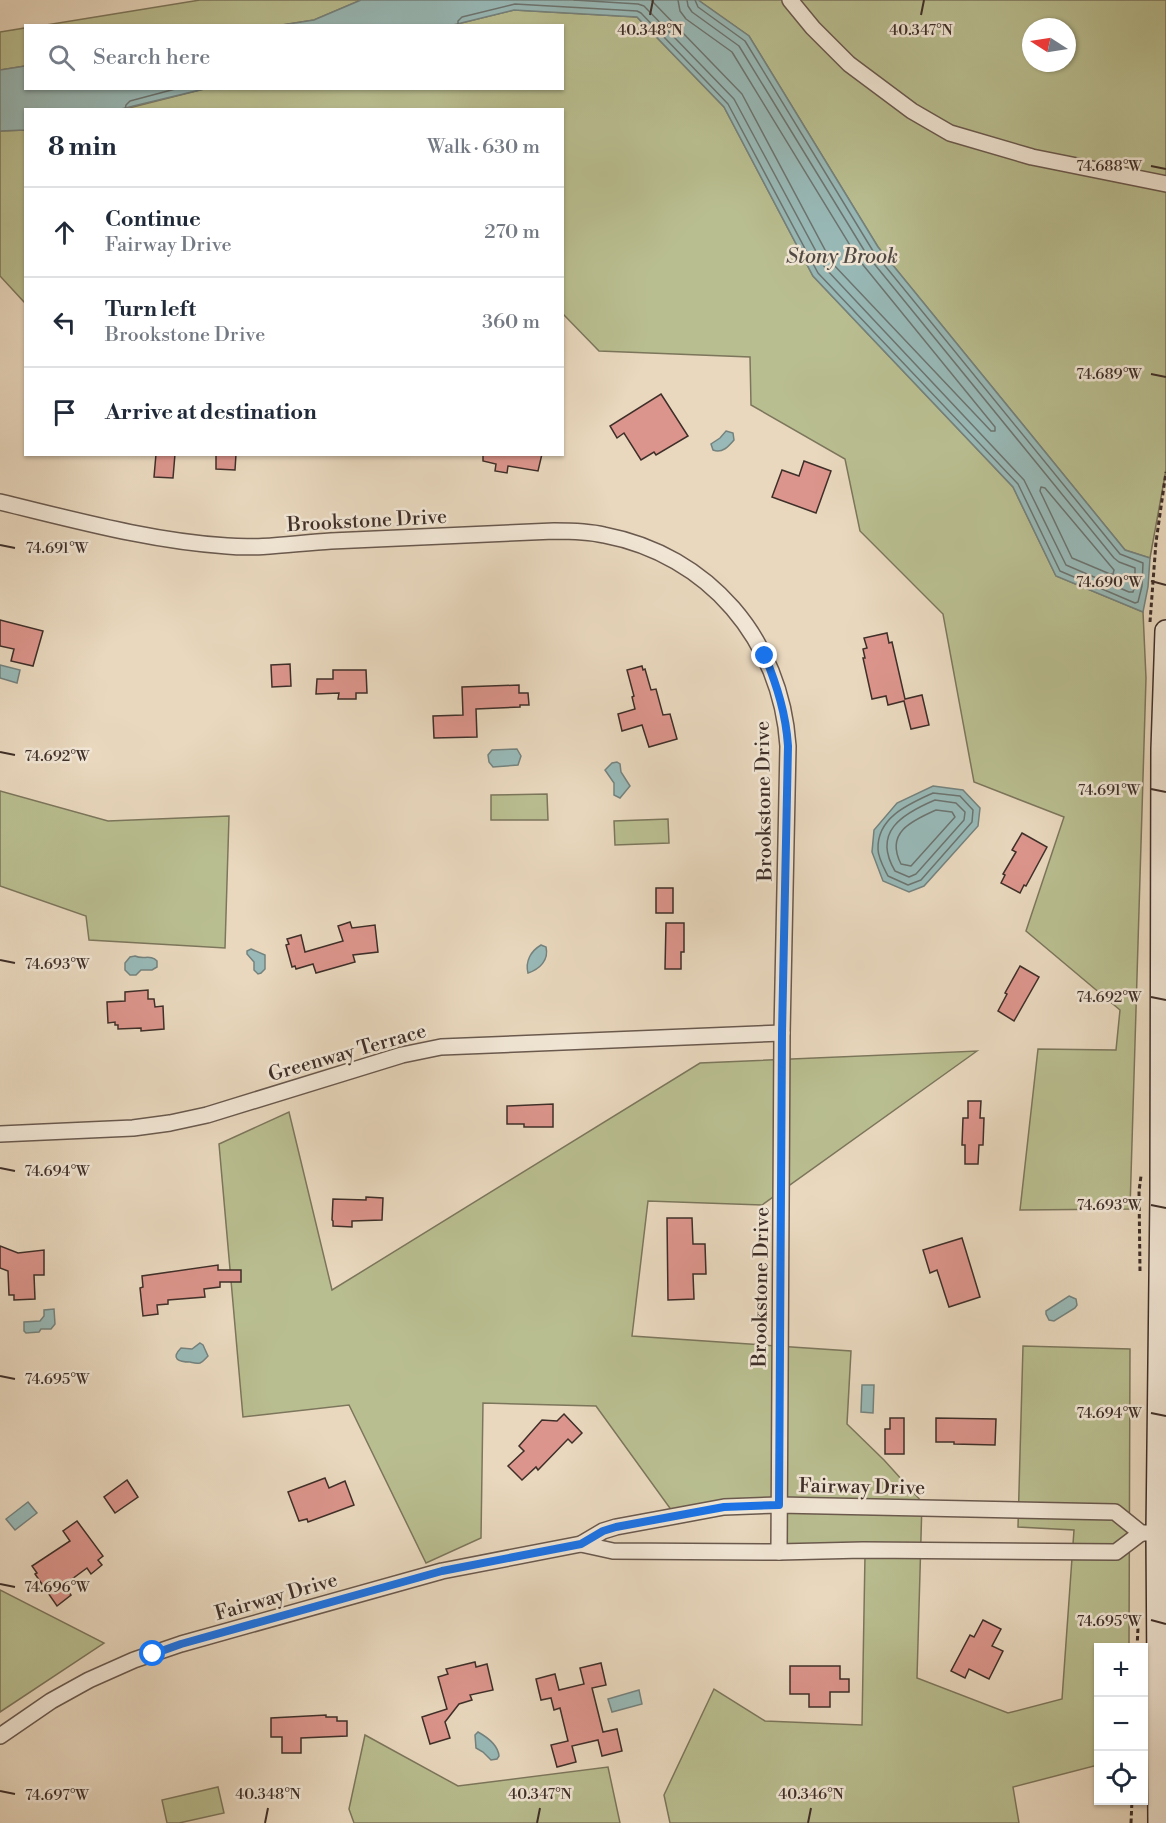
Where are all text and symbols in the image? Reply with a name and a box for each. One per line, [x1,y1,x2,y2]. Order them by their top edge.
north arrow [1022,18,1076,72]
text: 40.348°N [617,21,683,40]
text: 40.347°N [889,21,953,40]
search box [24,24,564,90]
icon: search [45,41,78,74]
text: Search here [93,44,210,71]
text: 8 min [48,131,117,163]
text: Walk · 630 m [427,135,540,160]
text: 74.688°W [1076,157,1142,176]
text: Continue [105,206,201,233]
icon: ahead [48,216,81,249]
text: 270 m [484,220,540,245]
text: Fairway Drive [105,233,232,258]
water label: Stony Brook [786,244,898,270]
text: Turn left [105,296,196,323]
icon: left [48,306,81,339]
text: 360 m [482,310,540,335]
text: Brookstone Drive [105,323,265,348]
text: 74.689°W [1076,365,1142,384]
icon: arrive [48,396,81,429]
text: Arrive at destination [105,399,317,426]
street label: Brookstone Drive [285,505,448,538]
text: 74.691°W [26,539,89,558]
text: 74.690°W [1076,573,1142,592]
route end [751,642,777,668]
street label: Brookstone Drive [751,721,778,882]
text: 74.692°W [25,747,90,766]
text: 74.691°W [1078,781,1141,800]
text: 74.693°W [25,955,90,974]
text: 74.692°W [1077,988,1142,1007]
street label: Greenway Terrace [265,1019,429,1088]
text: 74.694°W [24,1162,90,1181]
text: 74.693°W [1077,1196,1142,1215]
street label: Brookstone Drive [748,1207,775,1368]
text: 74.695°W [25,1370,90,1389]
text: 74.694°W [1076,1404,1142,1423]
street label: Fairway Drive [798,1474,926,1501]
street label: Fairway Drive [212,1568,341,1627]
text: 74.696°W [24,1578,90,1597]
text: 74.695°W [1077,1612,1142,1631]
route start [139,1640,165,1666]
map controls [1094,1643,1148,1805]
button: + [1094,1643,1148,1697]
button: − [1094,1697,1148,1751]
button: locate [1094,1751,1148,1805]
text: 40.348°N [235,1785,301,1804]
text: 40.347°N [508,1785,572,1804]
text: 40.346°N [778,1785,844,1804]
text: 74.697°W [25,1786,89,1805]

